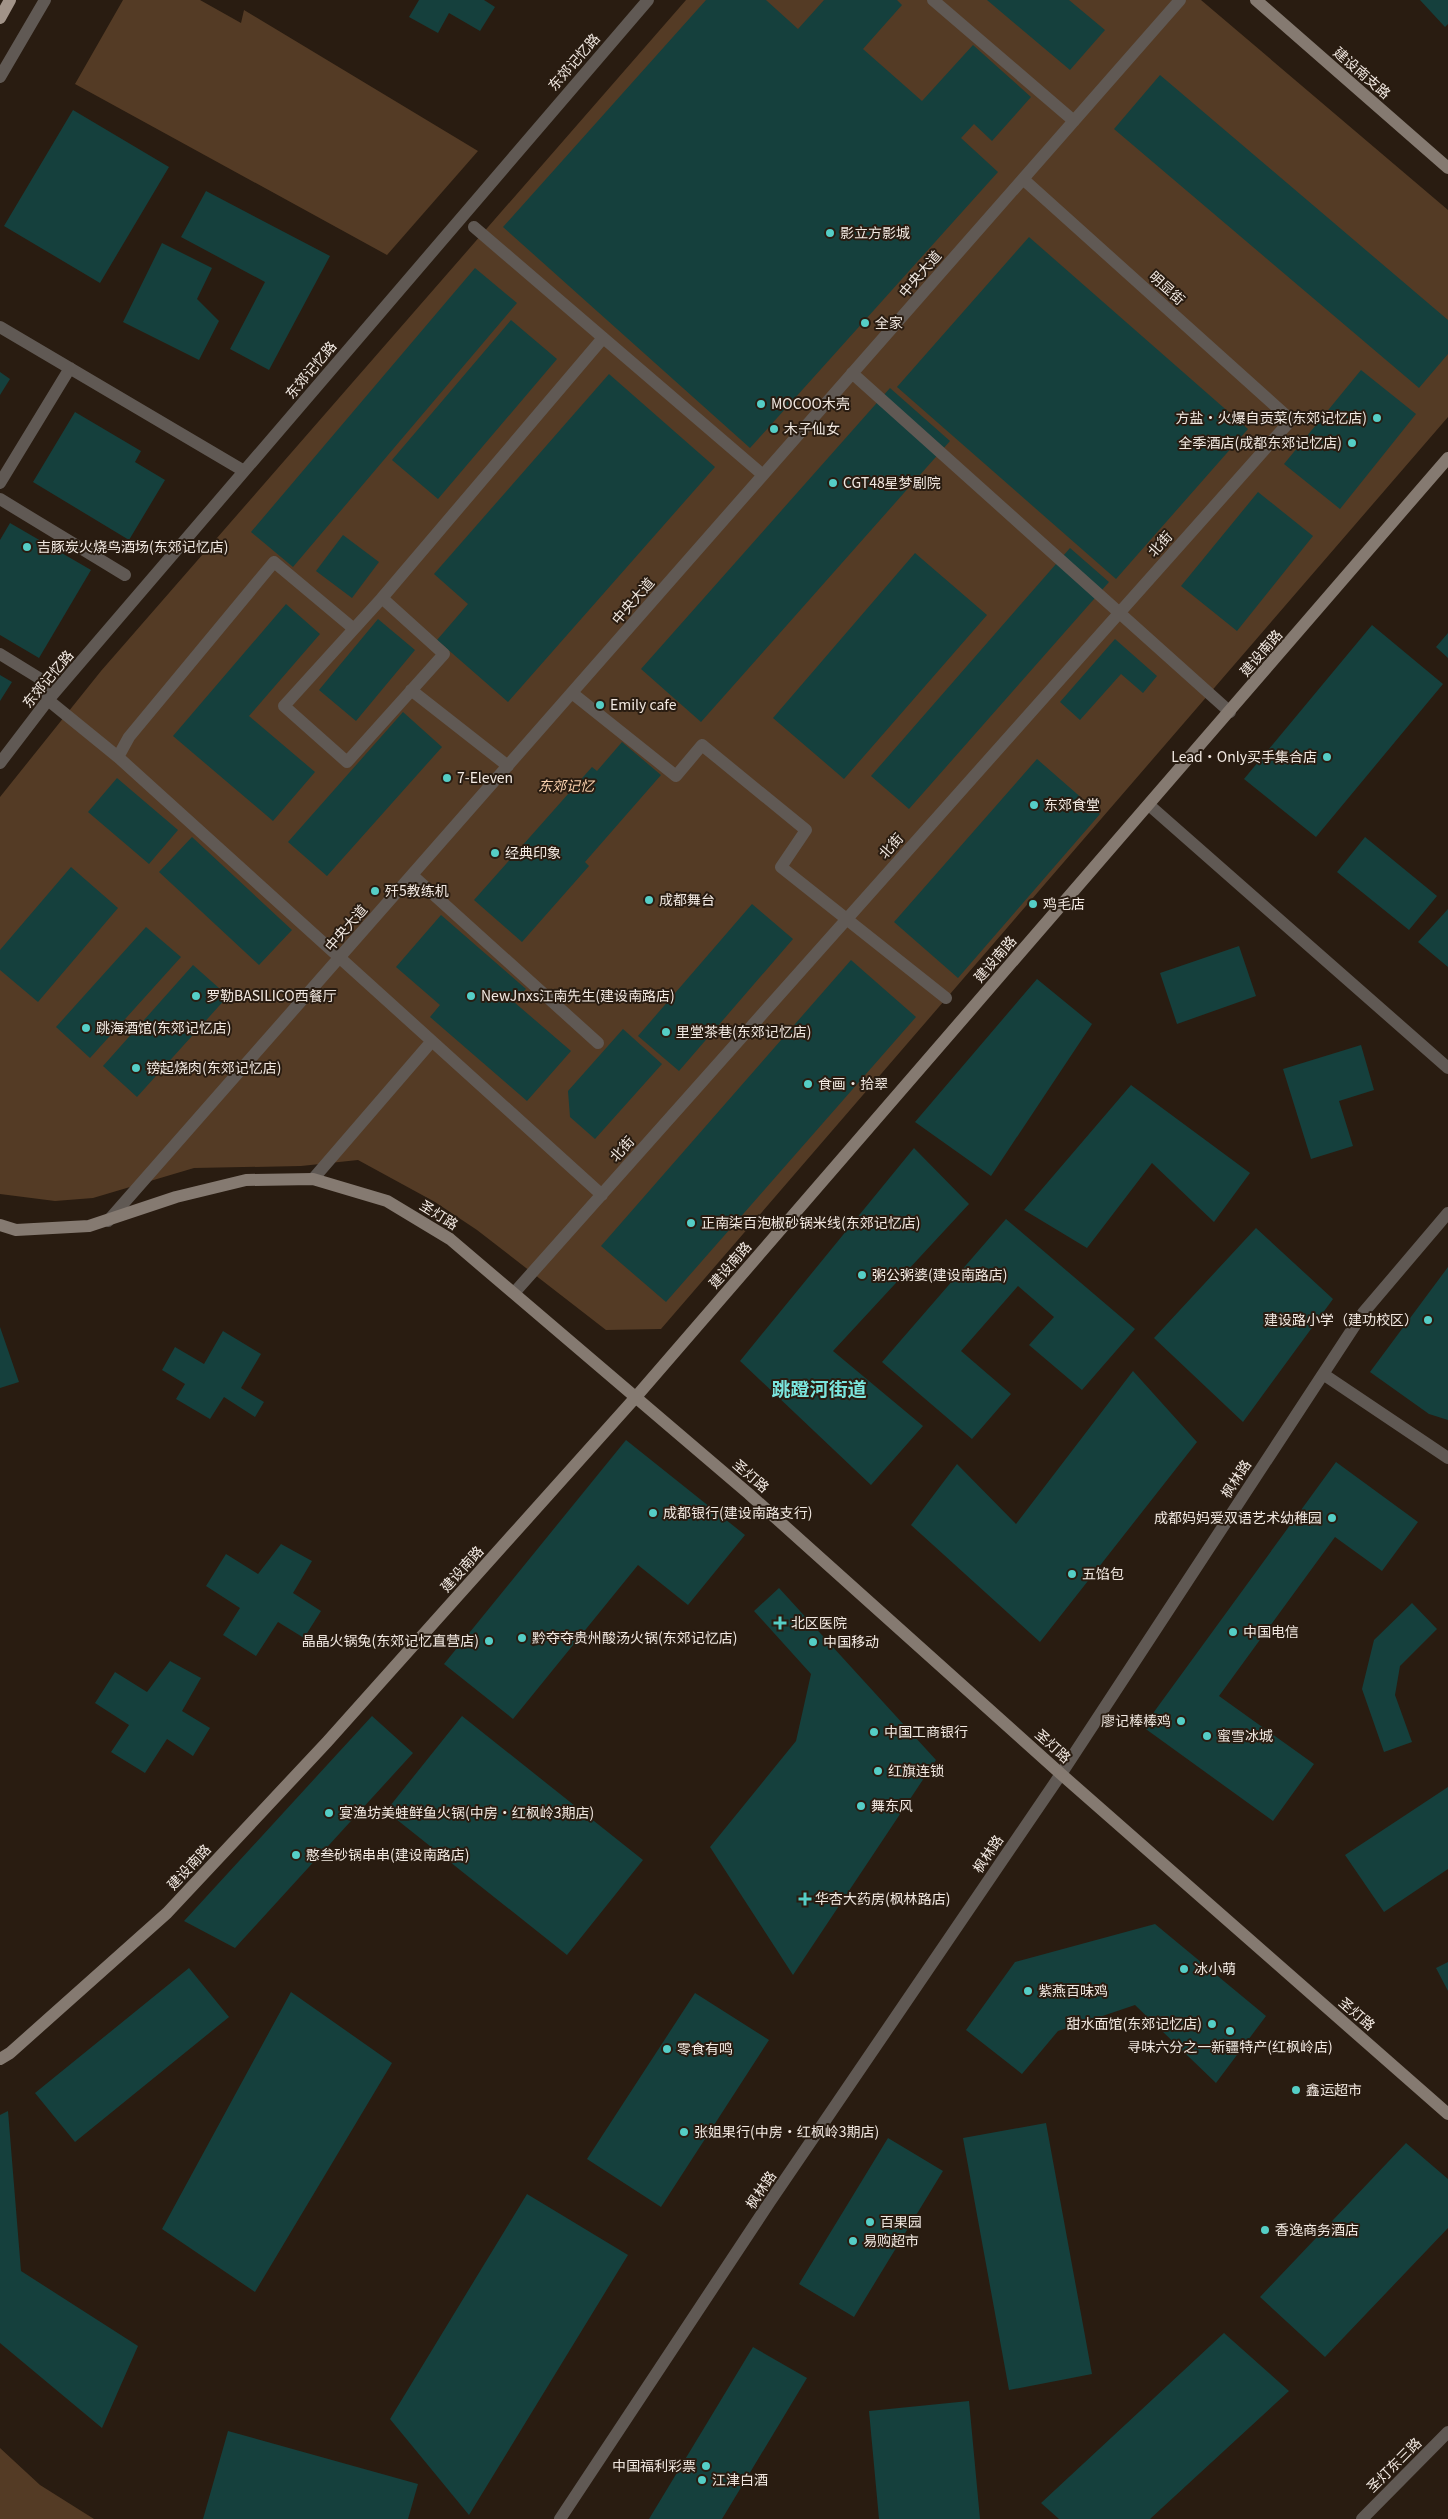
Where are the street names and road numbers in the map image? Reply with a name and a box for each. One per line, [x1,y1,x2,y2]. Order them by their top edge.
street label: 东郊记忆路 [543,28,604,94]
street label: 建设南支路 [1330,42,1396,103]
street label: 中央大道 [893,246,945,301]
street label: 明显街 [1145,266,1190,309]
street label: 东郊记忆路 [280,336,340,403]
street label: 北街 [1142,526,1176,560]
street label: 中央大道 [606,573,658,628]
street label: 建设南路 [1234,625,1286,680]
street label: 东郊记忆路 [17,645,77,712]
street label: 北街 [873,828,907,862]
street label: 中央大道 [319,900,371,955]
street label: 建设南路 [968,931,1020,986]
street label: 北街 [604,1131,638,1165]
street label: 圣灯路 [416,1195,463,1234]
street label: 建设南路 [703,1237,755,1292]
street label: 圣灯路 [729,1454,774,1497]
street label: 枫林路 [1215,1455,1255,1502]
street label: 建设南路 [435,1541,487,1596]
street label: 圣灯路 [1031,1724,1076,1767]
street label: 枫林路 [967,1830,1007,1876]
street label: 建设南路 [162,1839,215,1894]
street label: 圣灯路 [1335,1992,1380,2035]
street label: 枫林路 [740,2166,780,2212]
street label: 圣灯东三路 [1361,2432,1425,2496]

